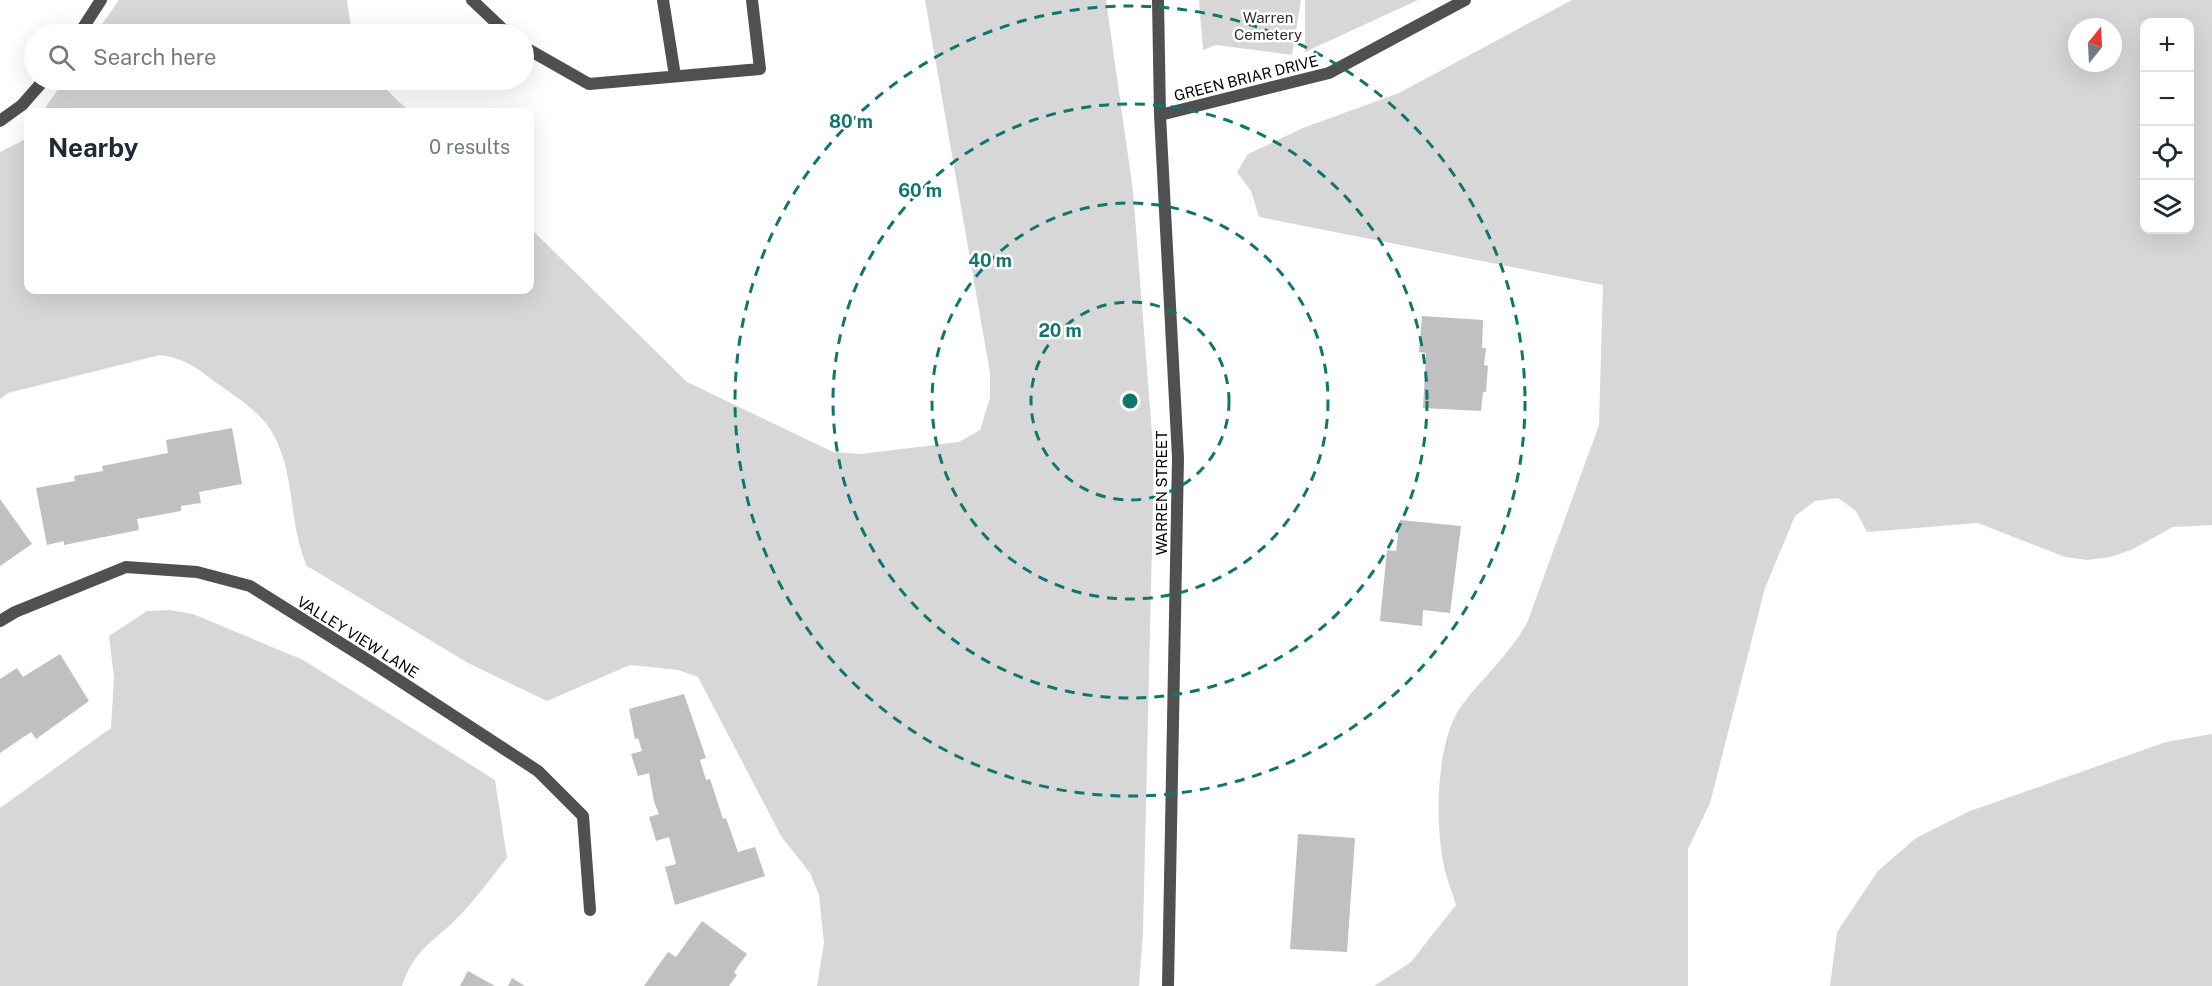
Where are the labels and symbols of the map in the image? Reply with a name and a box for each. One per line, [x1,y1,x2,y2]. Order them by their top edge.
park label: Warren Cemetery [1234,9,1302,43]
north arrow [2068,18,2122,72]
street label: GREEN BRIAR DRIVE [1172,52,1320,104]
text: 80 m [829,111,873,132]
text: 60 m [898,180,942,201]
text: 40 m [968,250,1012,271]
text: 20 m [1038,320,1082,341]
centre of rings [1120,391,1140,411]
street label: WARREN STREET [1153,431,1170,555]
street label: VALLEY VIEW LANE [294,593,422,681]

